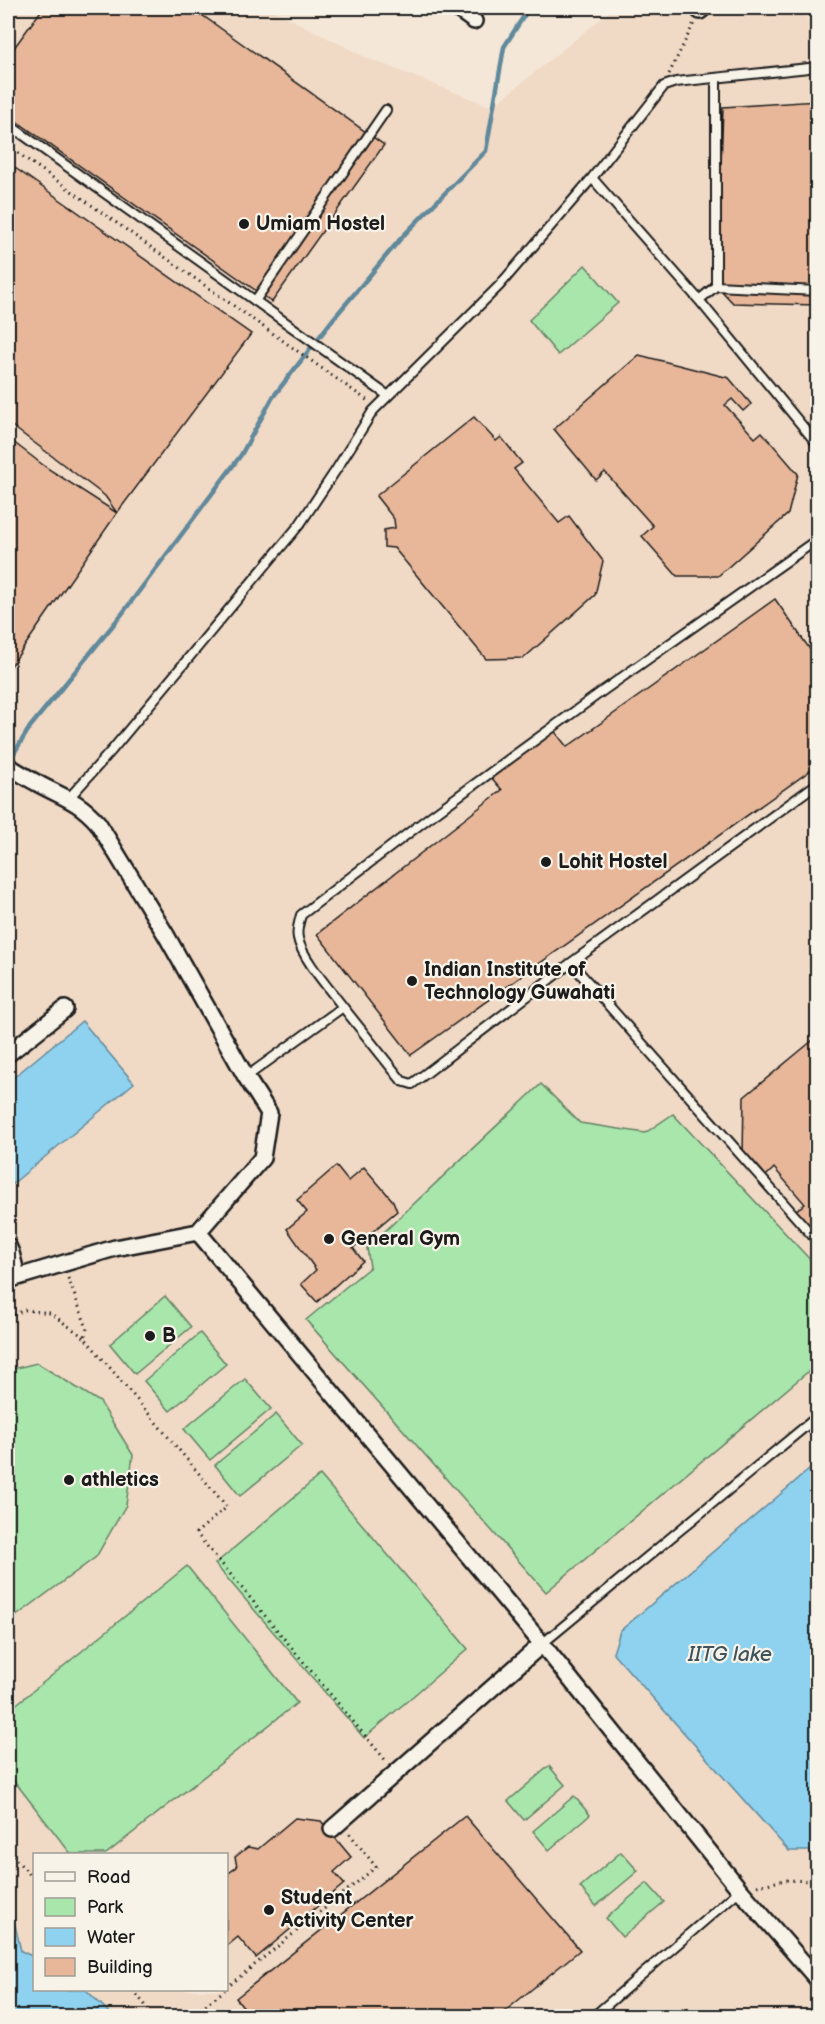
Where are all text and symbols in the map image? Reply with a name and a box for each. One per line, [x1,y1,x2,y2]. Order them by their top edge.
place label: Umiam Hostel [256,212,385,236]
marker: Umiam Hostel [237,217,251,231]
place label: Lohit Hostel [558,850,667,874]
marker: Lohit Hostel [539,855,553,869]
place label: Indian Institute of Technology Guwahati [424,958,615,1005]
marker: Indian Institute of Technology Guwahati [405,974,419,988]
place label: General Gym [341,1227,460,1251]
marker: General Gym [322,1232,336,1246]
place label: B [162,1324,176,1348]
marker: B [143,1329,157,1343]
place label: athletics [81,1468,159,1492]
marker: athletics [62,1473,76,1487]
water label: IITG lake [687,1642,772,1667]
legend [33,1853,228,1991]
text: Road [87,1867,131,1888]
place label: Student Activity Center [280,1886,415,1933]
text: Park [87,1897,123,1918]
marker: Student Activity Center [262,1903,276,1917]
text: Water [87,1927,135,1948]
text: Building [87,1957,153,1978]

